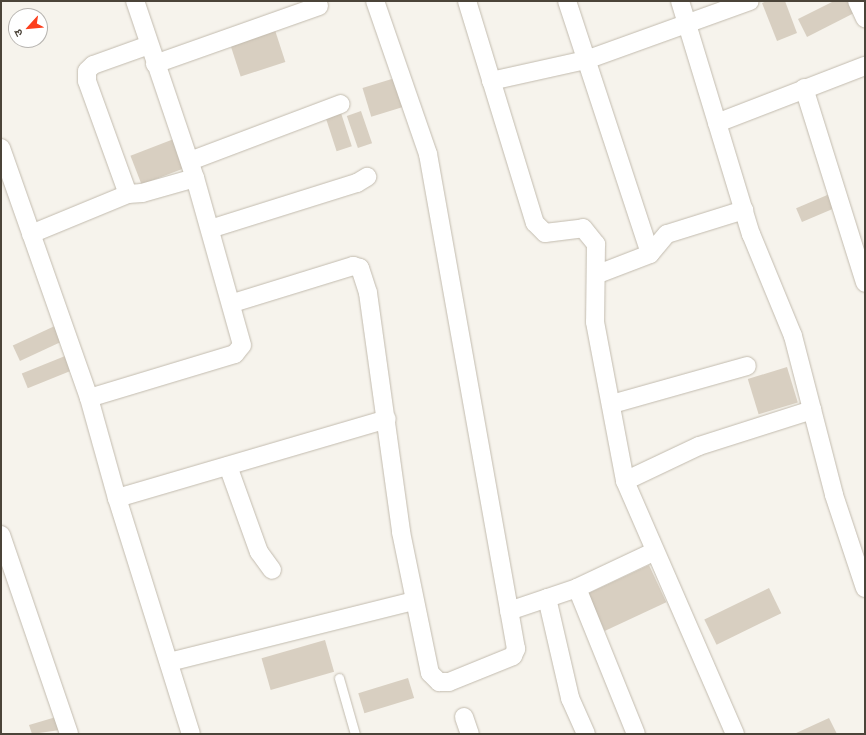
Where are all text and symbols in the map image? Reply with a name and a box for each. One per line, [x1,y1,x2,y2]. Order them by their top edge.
north arrow [8,8,48,48]
text: उ [10,26,27,39]

